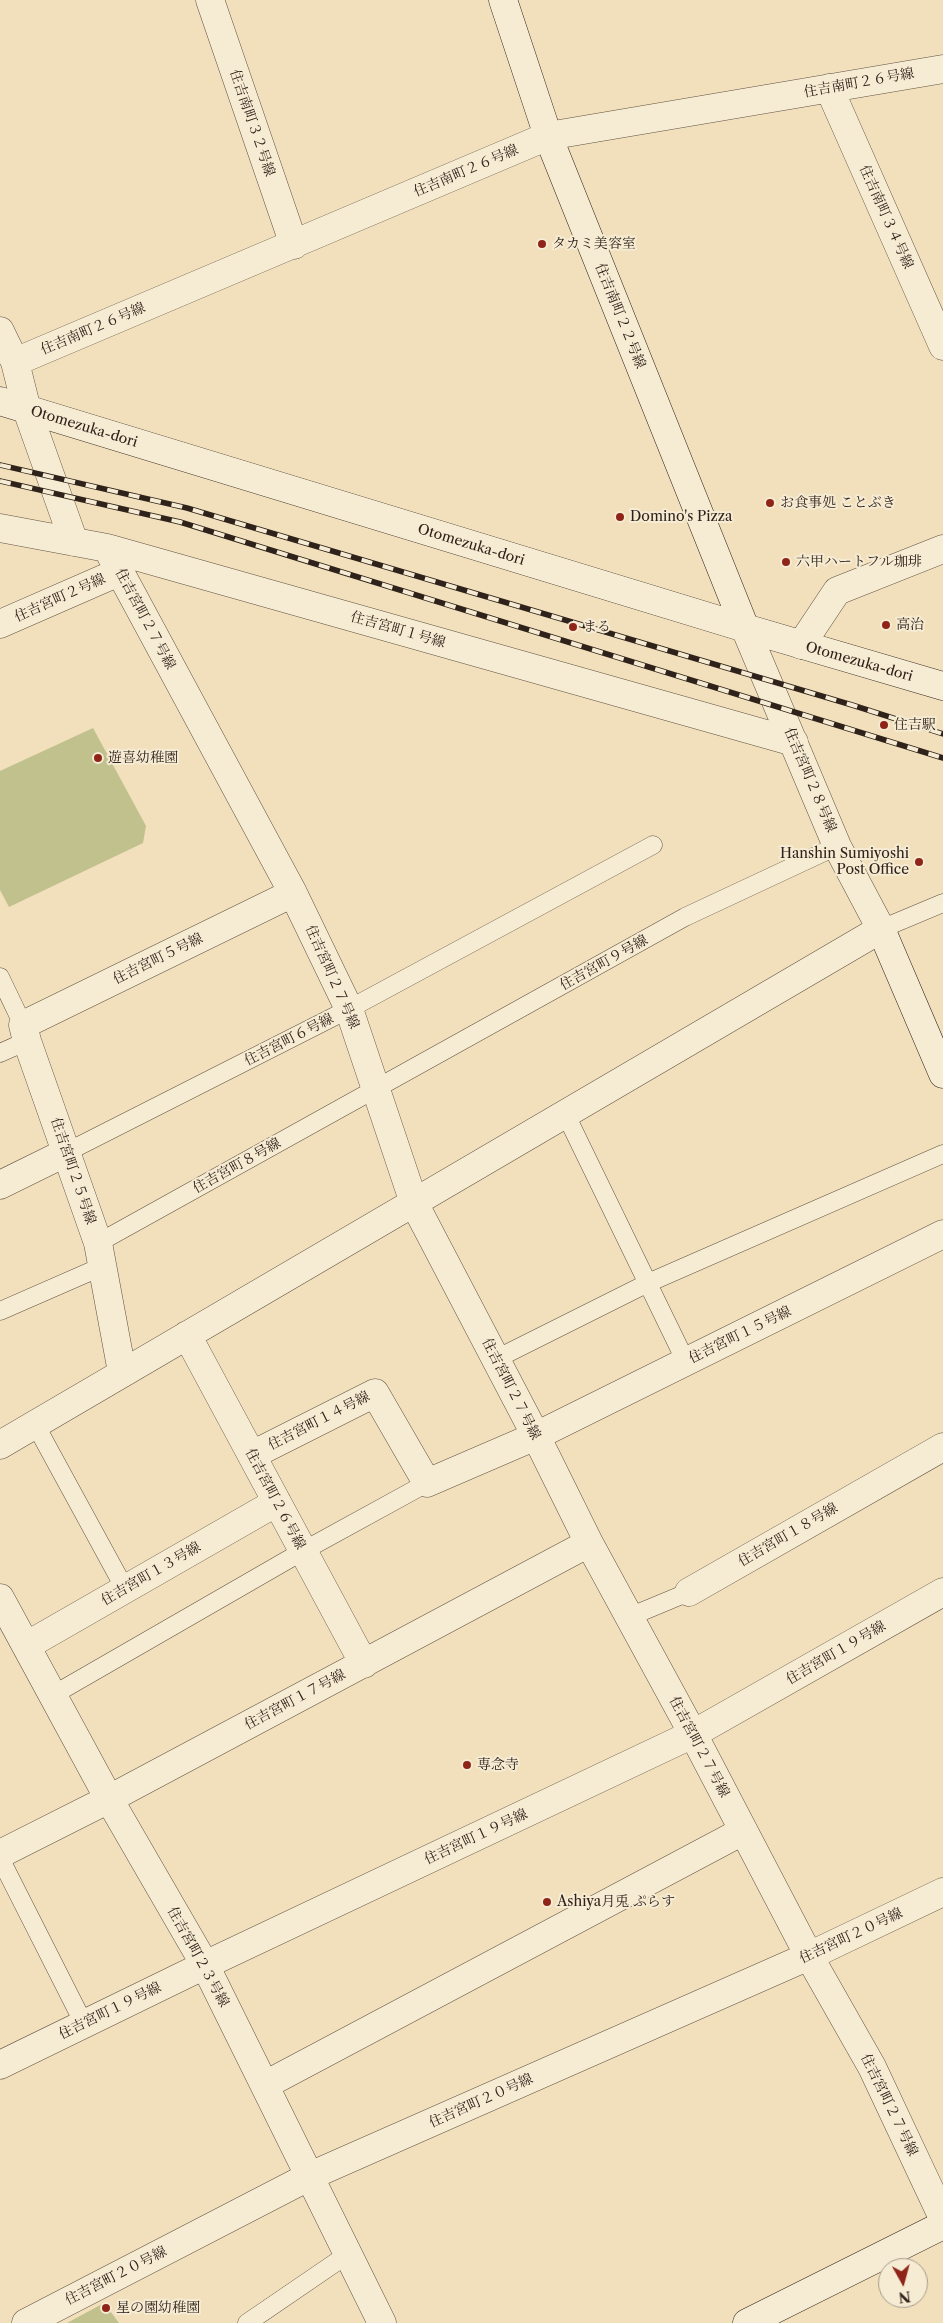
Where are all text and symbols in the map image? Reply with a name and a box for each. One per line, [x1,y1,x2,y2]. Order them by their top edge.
street label: 住吉南町２６号線 [802,65,916,101]
street label: 住吉南町３２号線 [226,67,278,179]
street label: 住吉南町２６号線 [411,141,521,201]
street label: 住吉南町３４号線 [856,162,916,272]
place label: タカミ美容室 [552,236,636,252]
marker: タカミ美容室 [536,238,548,250]
street label: 住吉南町２２号線 [591,261,649,371]
street label: 住吉南町２６号線 [38,299,148,359]
street label: Otomezuka-dori [29,403,139,451]
place label: お食事処 ことぶき [780,495,896,511]
marker: お食事処 ことぶき [764,497,776,509]
place label: Domino's Pizza [630,509,732,525]
marker: Domino's Pizza [614,511,626,523]
street label: Otomezuka-dori [416,521,526,569]
place label: 六甲ハートフル珈琲 [796,554,922,570]
marker: 六甲ハートフル珈琲 [780,556,792,568]
street label: 住吉宮町２７号線 [111,566,179,672]
street label: 住吉宮町２号線 [12,570,108,626]
street label: 住吉宮町１号線 [349,608,447,652]
place label: 高治 [896,617,924,633]
place label: まる [583,619,611,635]
marker: 高治 [880,619,892,631]
marker: まる [567,621,579,633]
street label: Otomezuka-dori [803,639,915,685]
place label: 住吉駅 [894,717,936,733]
marker: 住吉駅 [878,719,890,731]
street label: 住吉宮町２８号線 [780,725,840,835]
place label: 遊喜幼稚園 [108,750,178,766]
marker: 遊喜幼稚園 [92,752,104,764]
place label: Hanshin Sumiyoshi Post Office [780,846,909,879]
marker: Hanshin Sumiyoshi Post Office [913,856,925,868]
street label: 住吉宮町２７号線 [302,922,362,1032]
street label: 住吉宮町５号線 [110,930,206,988]
street label: 住吉宮町９号線 [557,932,651,994]
street label: 住吉宮町６号線 [242,1010,336,1070]
street label: 住吉宮町２５号線 [47,1115,99,1227]
street label: 住吉宮町８号線 [190,1135,284,1197]
street label: 住吉宮町１５号線 [686,1303,794,1367]
street label: 住吉宮町２７号線 [478,1335,544,1443]
street label: 住吉宮町１４号線 [265,1388,373,1454]
street label: 住吉宮町２６号線 [241,1446,309,1552]
street label: 住吉宮町１８号線 [735,1500,841,1570]
street label: 住吉宮町１３号線 [98,1539,204,1609]
street label: 住吉宮町１９号線 [783,1618,889,1688]
street label: 住吉宮町１７号線 [242,1666,348,1734]
street label: 住吉宮町２７号線 [665,1694,733,1800]
place label: 専念寺 [477,1757,519,1773]
marker: 専念寺 [461,1759,473,1771]
street label: 住吉宮町１９号線 [422,1806,530,1868]
place label: Ashiya月兎 ぷらす [557,1894,675,1910]
marker: Ashiya月兎 ぷらす [541,1896,553,1908]
street label: 住吉宮町２３号線 [164,1904,232,2010]
street label: 住吉宮町２０号線 [797,1905,905,1967]
street label: 住吉宮町１９号線 [56,1979,164,2043]
street label: 住吉宮町２７号線 [857,2051,921,2159]
street label: 住吉宮町２０号線 [426,2071,536,2131]
street label: 住吉宮町２０号線 [62,2243,170,2309]
north arrow [878,2258,928,2308]
text: N [898,2287,912,2307]
place label: 星の園幼稚園 [116,2300,200,2316]
marker: 星の園幼稚園 [100,2302,112,2314]

